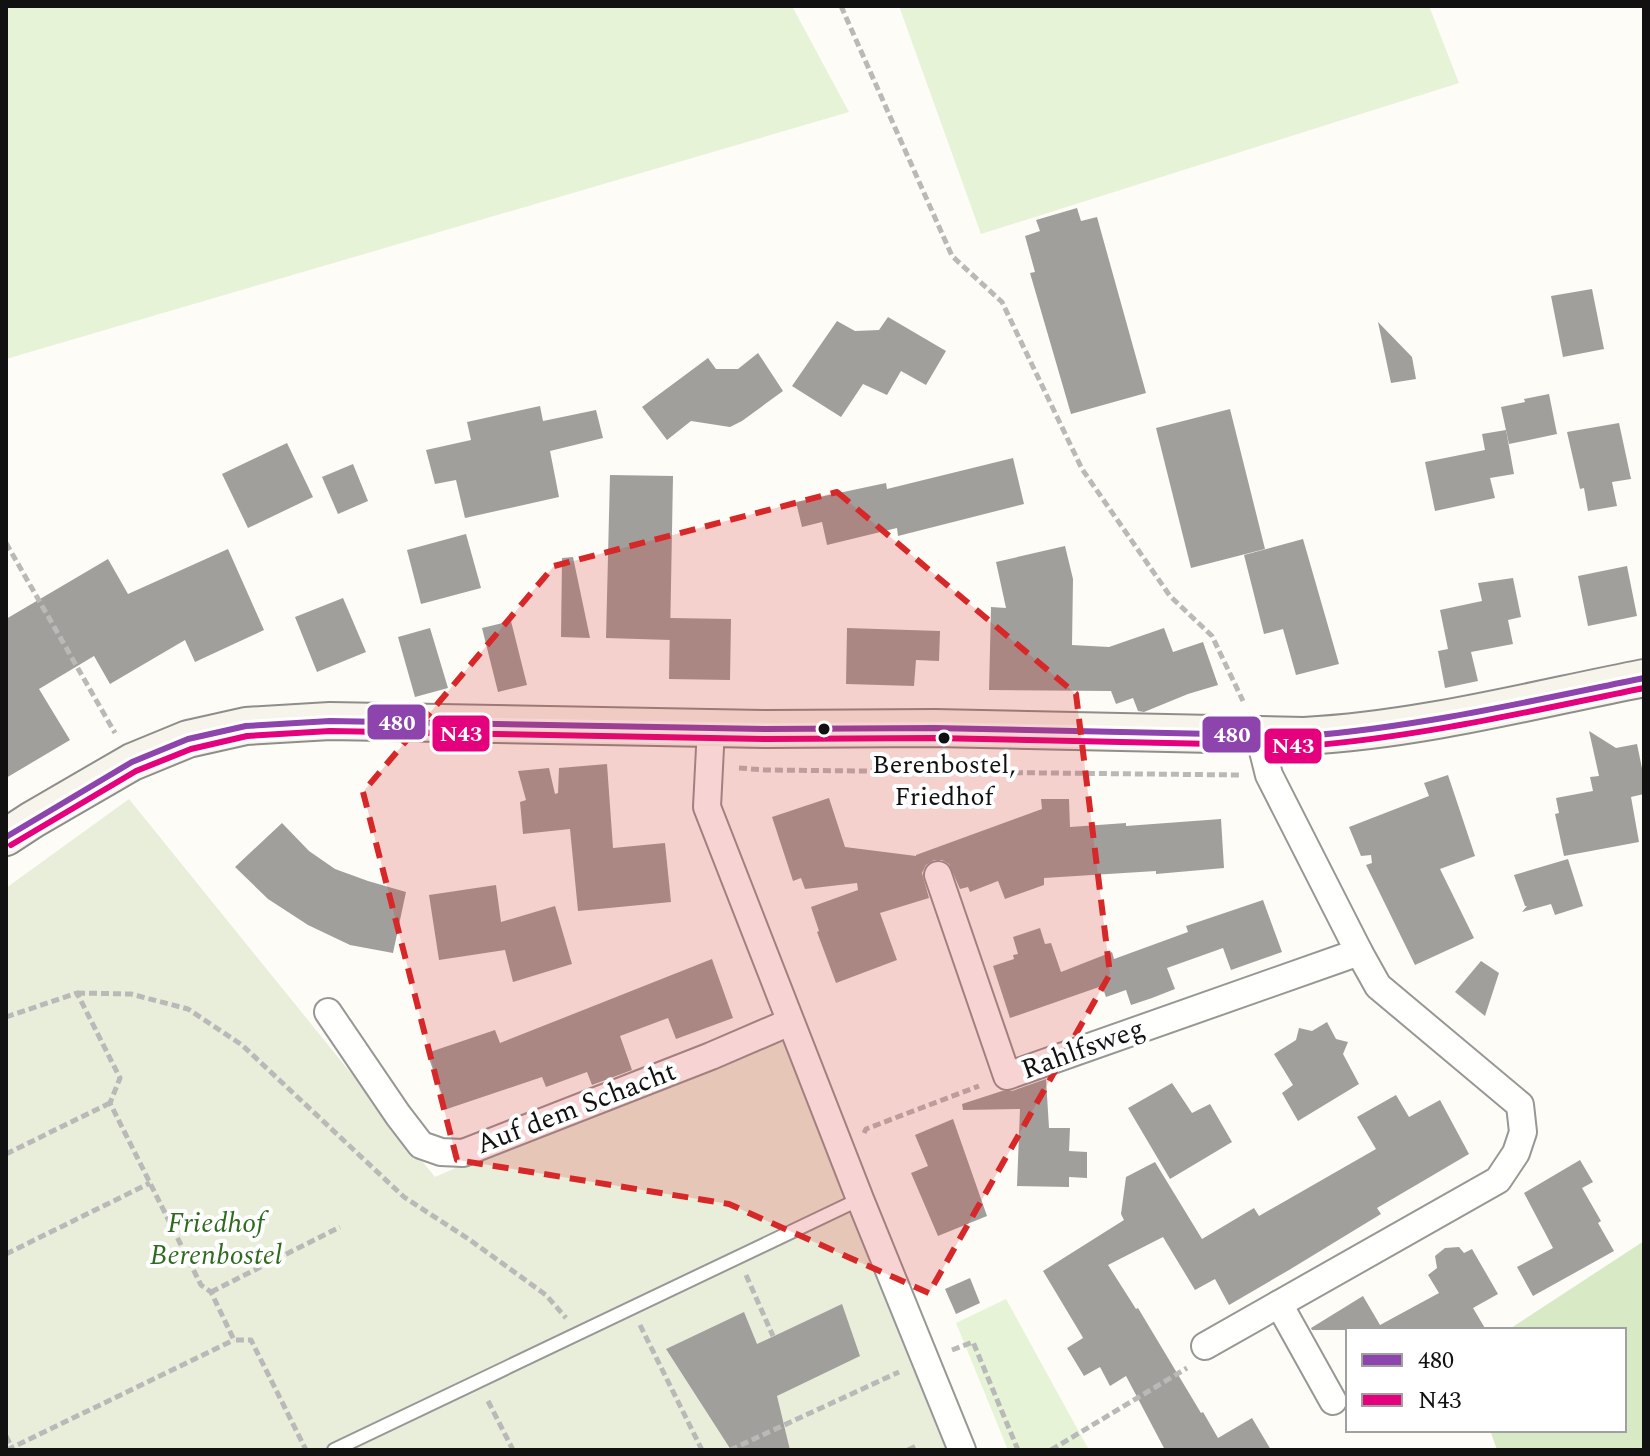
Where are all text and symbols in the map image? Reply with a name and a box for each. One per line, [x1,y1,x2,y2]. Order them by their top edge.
line badge: 480 [366,703,427,741]
text: 480 [378,707,416,740]
line badge: N43 [431,714,491,753]
line badge: 480 [1201,715,1262,754]
text: N43 [440,718,482,751]
text: 480 [1213,719,1251,752]
unlabelled marker [816,721,832,737]
line badge: N43 [1263,727,1323,765]
marker: Berenbostel, Friedhof [936,730,952,746]
text: N43 [1272,730,1314,763]
place label: Berenbostel, Friedhof [872,745,1016,817]
street label: Rahlfsweg [1015,1007,1151,1091]
street label: Auf dem Schacht [470,1050,682,1166]
park label: Friedhof Berenbostel [150,1202,282,1277]
legend [1346,1328,1626,1432]
text: 480 [1418,1343,1454,1379]
text: N43 [1418,1383,1461,1419]

